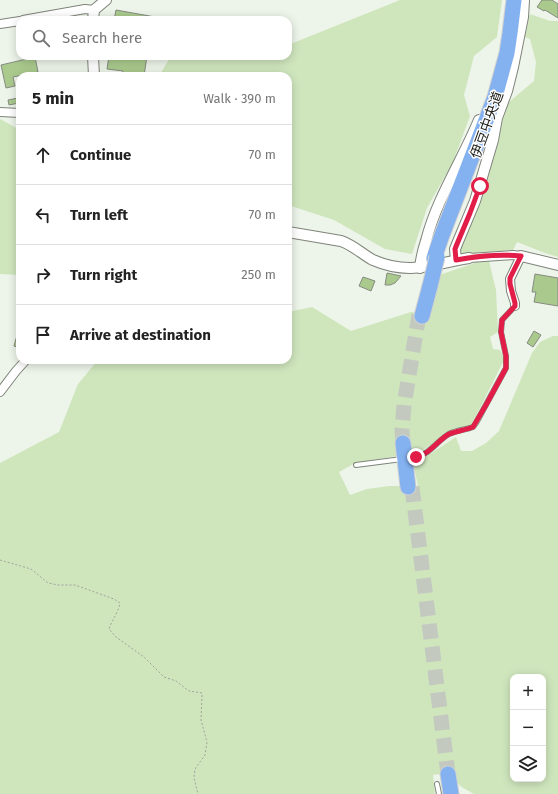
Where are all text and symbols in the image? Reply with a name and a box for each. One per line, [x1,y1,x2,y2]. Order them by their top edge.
search box [16,16,292,60]
icon: search [30,27,52,49]
text: Search here [62,29,142,47]
text: 5 min [32,88,74,109]
street label: 伊豆中央道 [467,89,507,161]
text: Walk · 390 m [203,91,276,106]
icon: ahead [32,144,54,166]
text: Continue [70,146,131,164]
text: 70 m [249,147,276,162]
route start [471,177,489,195]
icon: left [32,204,54,226]
text: Turn left [70,206,128,224]
text: 70 m [249,207,276,222]
icon: right [32,264,54,286]
text: Turn right [70,266,137,284]
text: 250 m [241,267,276,282]
icon: arrive [32,324,54,346]
text: Arrive at destination [70,326,211,344]
route end [407,448,425,466]
map controls [510,674,546,782]
button: + [510,674,546,710]
button: − [510,710,546,746]
button: layers [510,746,546,782]

